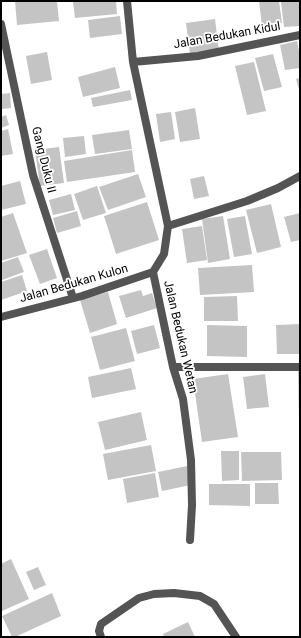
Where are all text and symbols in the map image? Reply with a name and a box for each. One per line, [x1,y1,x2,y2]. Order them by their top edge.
street label: Jalan Bedukan Kidul [172,19,282,53]
street label: Gang Duku II [28,125,58,195]
street label: Jalan Bedukan Kulon [18,262,130,306]
street label: Jalan Bedukan Wetan [160,279,200,395]

